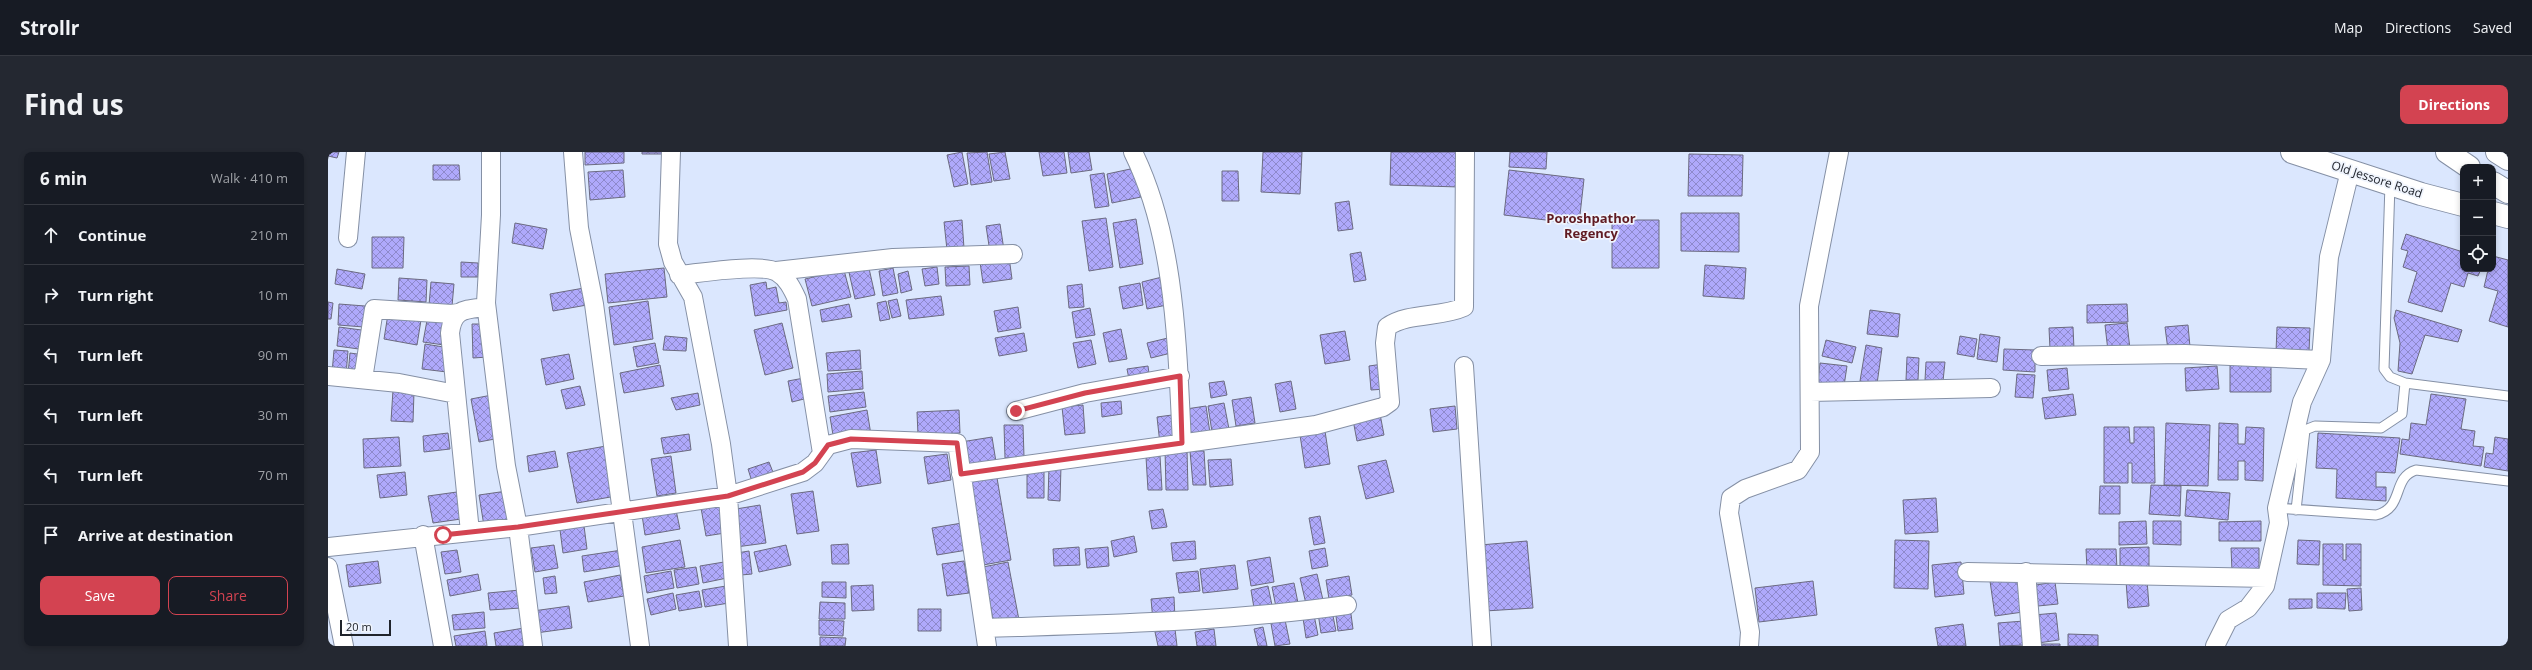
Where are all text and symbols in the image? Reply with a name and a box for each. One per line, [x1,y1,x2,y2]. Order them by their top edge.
text: Strollr [20,15,79,41]
text: Map [2334,18,2363,37]
text: Directions [2385,18,2451,37]
text: Saved [2473,18,2512,37]
text: Find us [24,85,124,123]
button: Directions [2400,85,2508,124]
street label: Old Jessore Road [2329,156,2425,202]
map controls [2460,164,2496,272]
button: + [2460,164,2496,200]
text: 6 min [40,167,87,190]
text: Walk · 410 m [211,169,288,187]
button: − [2460,200,2496,236]
district label: Poroshpathor Regency [1546,209,1636,242]
icon: ahead [40,224,62,246]
text: Continue [78,225,146,245]
text: 210 m [250,226,288,244]
button: locate [2460,236,2496,272]
icon: right [40,284,62,306]
text: Turn right [78,285,153,305]
text: 10 m [258,286,288,304]
icon: left [40,344,62,366]
text: Turn left [78,345,143,365]
text: 90 m [258,346,288,364]
route end [1007,402,1025,420]
icon: left [40,404,62,426]
text: Turn left [78,405,143,425]
text: 30 m [258,406,288,424]
icon: left [40,464,62,486]
text: Turn left [78,465,143,485]
text: 70 m [258,466,288,484]
icon: arrive [40,524,62,546]
text: Arrive at destination [78,525,233,545]
route start [434,526,452,544]
button: Save [40,576,160,615]
button: Share [168,576,288,615]
scale bar [340,618,391,637]
text: 20 m [346,619,372,634]

